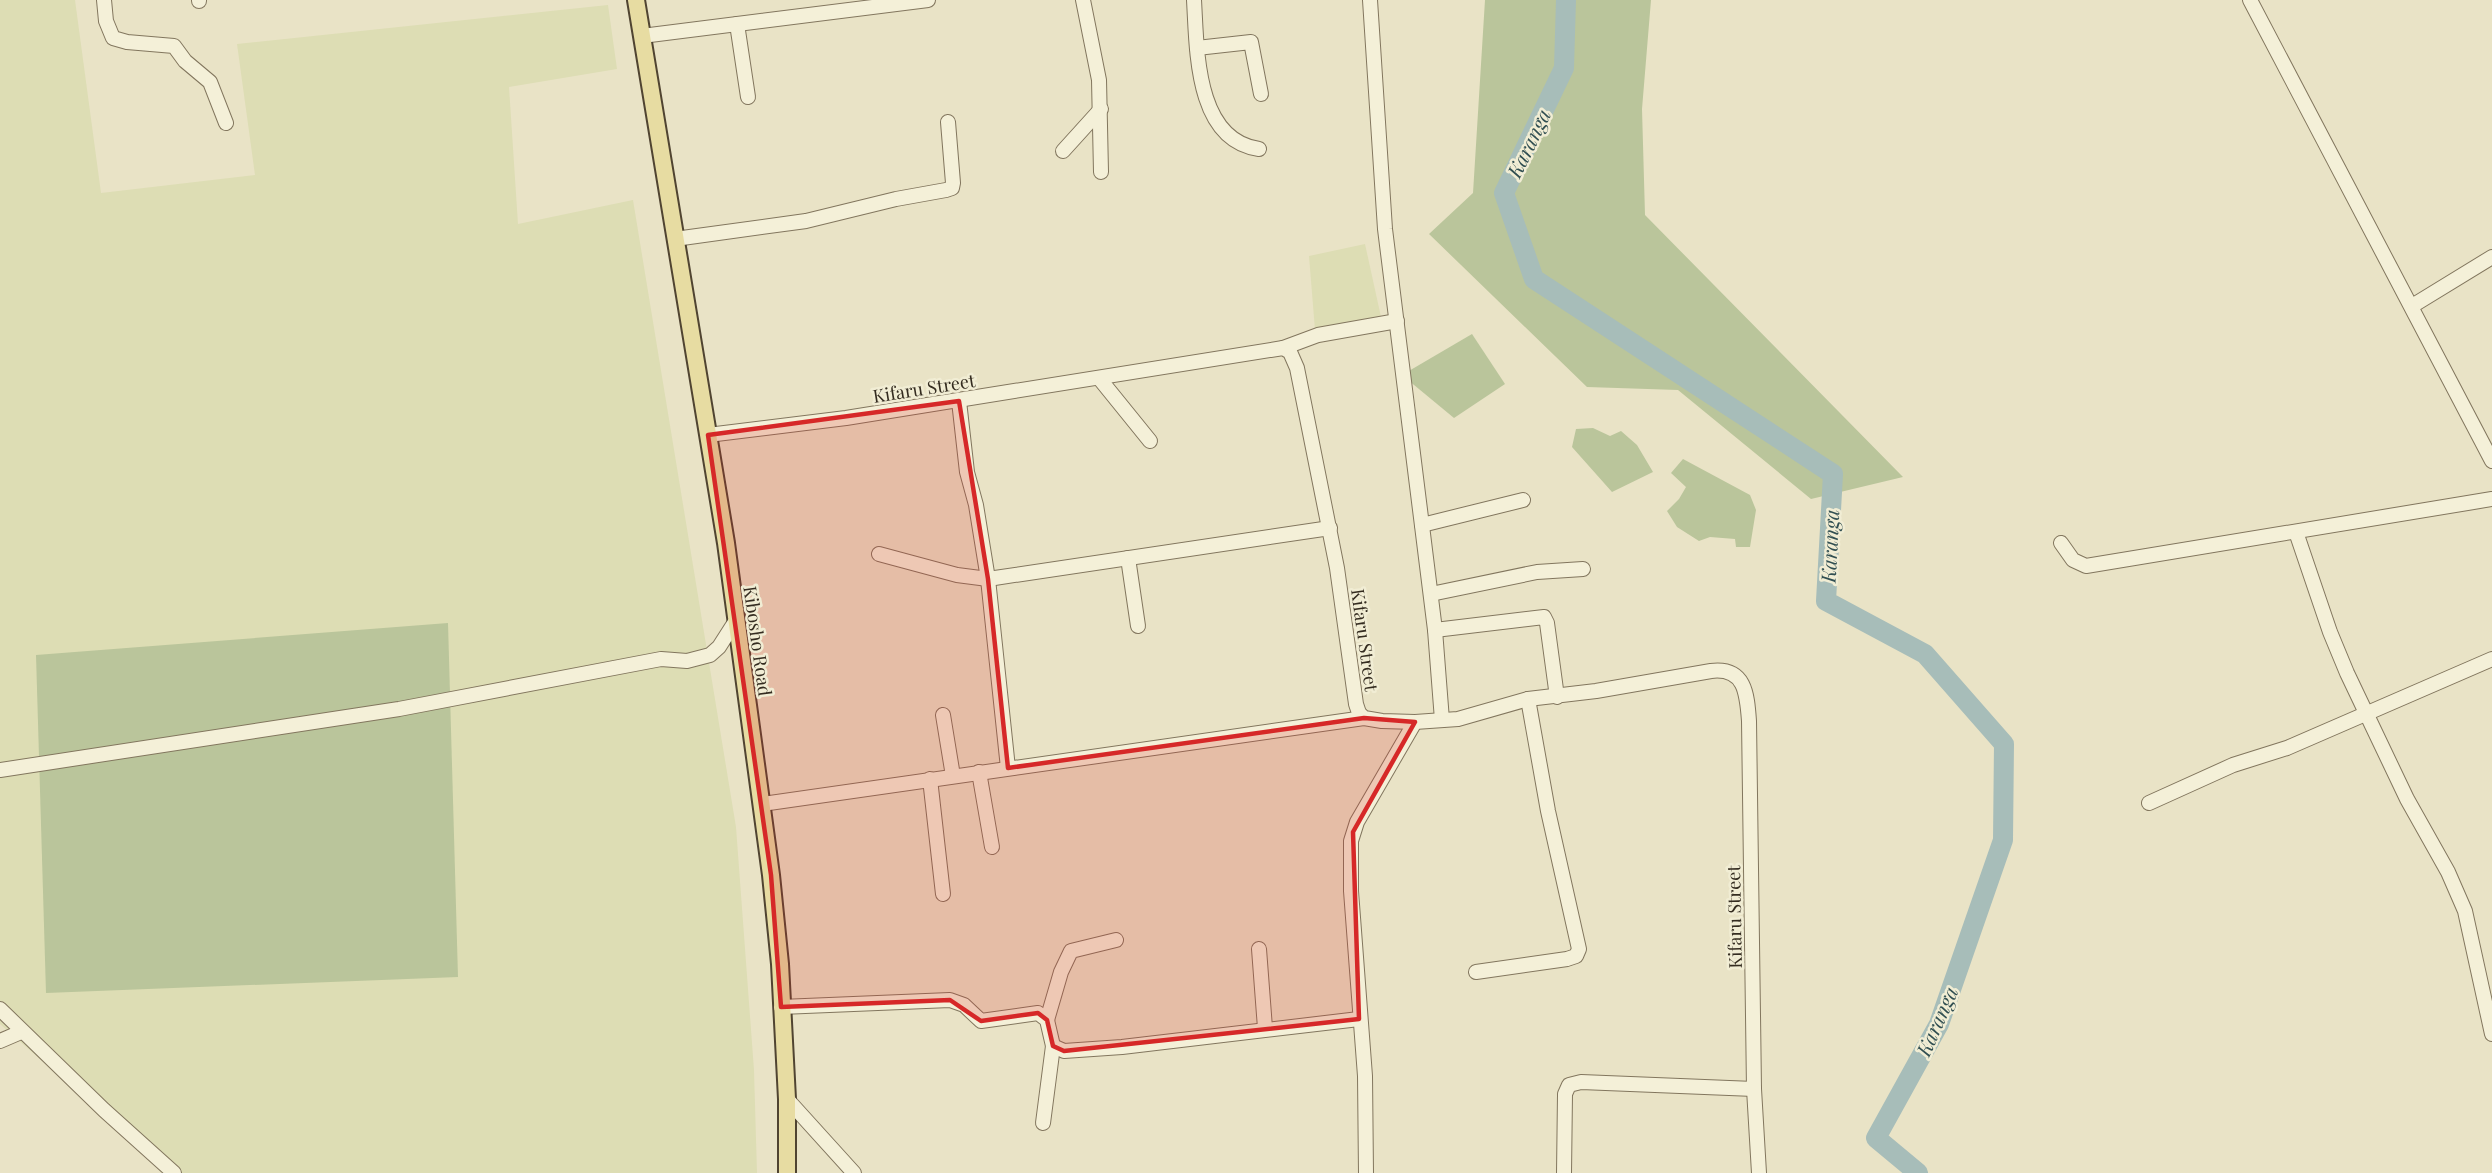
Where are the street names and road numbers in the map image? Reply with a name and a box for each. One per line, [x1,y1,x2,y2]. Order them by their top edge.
street label: Kifaru Street [871,368,977,408]
street label: Kibosho Road [738,584,778,698]
street label: Kifaru Street [1346,587,1384,693]
street label: Kifaru Street [1721,865,1747,969]

